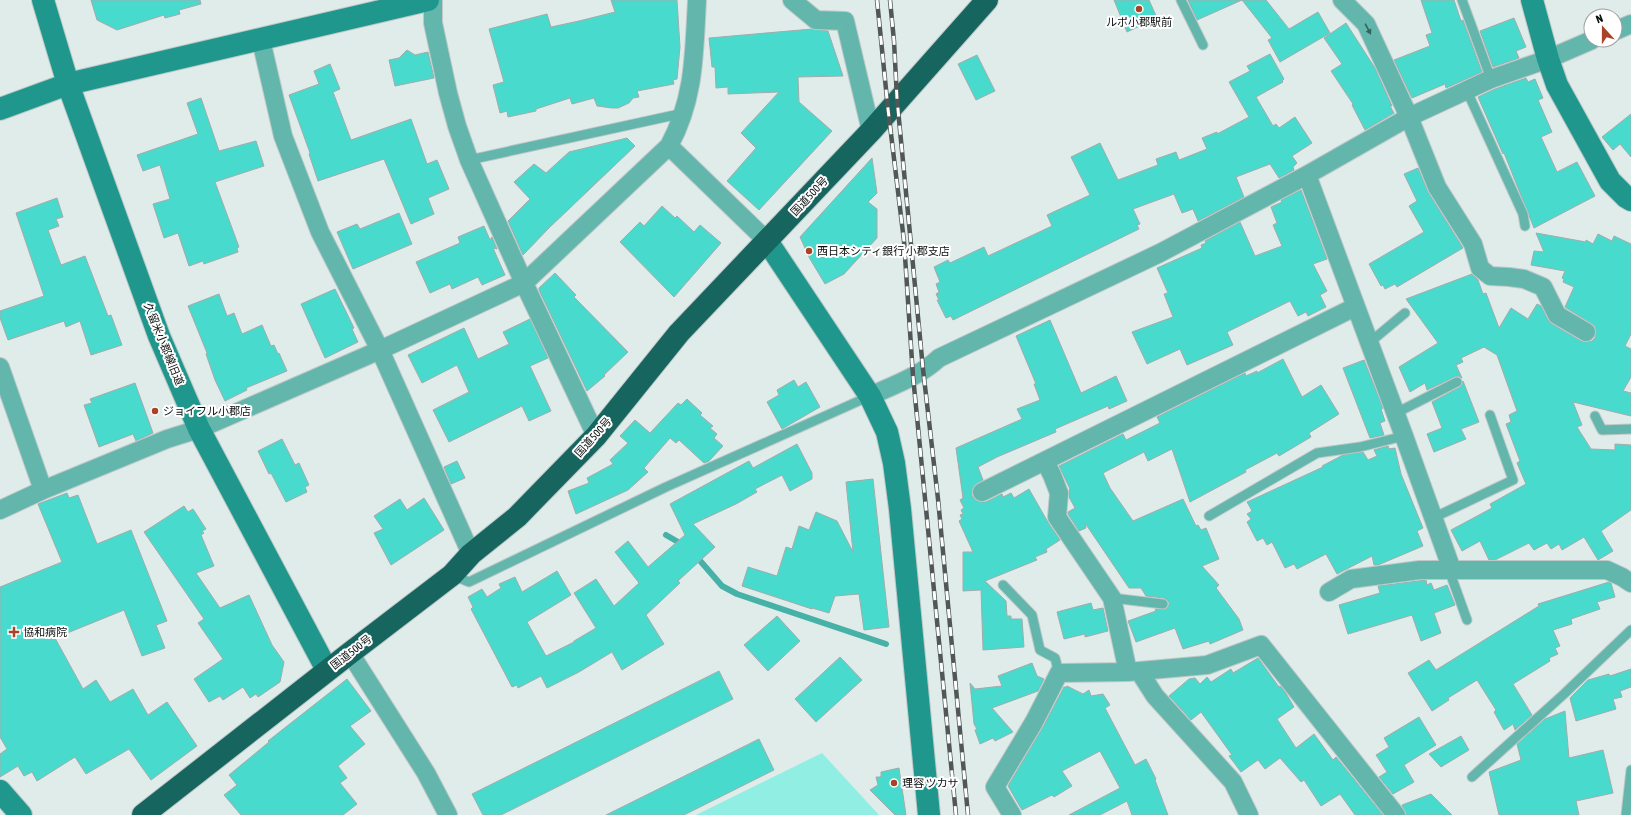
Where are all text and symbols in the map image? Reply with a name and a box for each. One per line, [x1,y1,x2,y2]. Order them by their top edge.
marker: ルポ小郡駅前 [1134,4,1144,14]
north arrow [1583,8,1623,48]
text: N [1594,12,1605,25]
place label: ルポ小郡駅前 [1106,16,1172,28]
one-way arrow [1365,23,1371,34]
street label: 国道500号 [788,174,830,218]
place label: 西日本シティ銀行 小郡支店 [817,245,950,257]
marker: 西日本シティ銀行 小郡支店 [804,246,814,256]
street label: 久留米小郡線旧道 [142,301,186,387]
place label: ジョイフル小郡店 [163,405,251,417]
marker: ジョイフル小郡店 [150,406,160,416]
street label: 国道500号 [572,415,614,459]
marker: 協和病院 [8,626,20,638]
place label: 協和病院 [23,626,67,638]
street label: 国道500号 [328,632,374,672]
place label: 理容 ツカサ [902,777,959,789]
marker: 理容 ツカサ [889,778,899,788]

